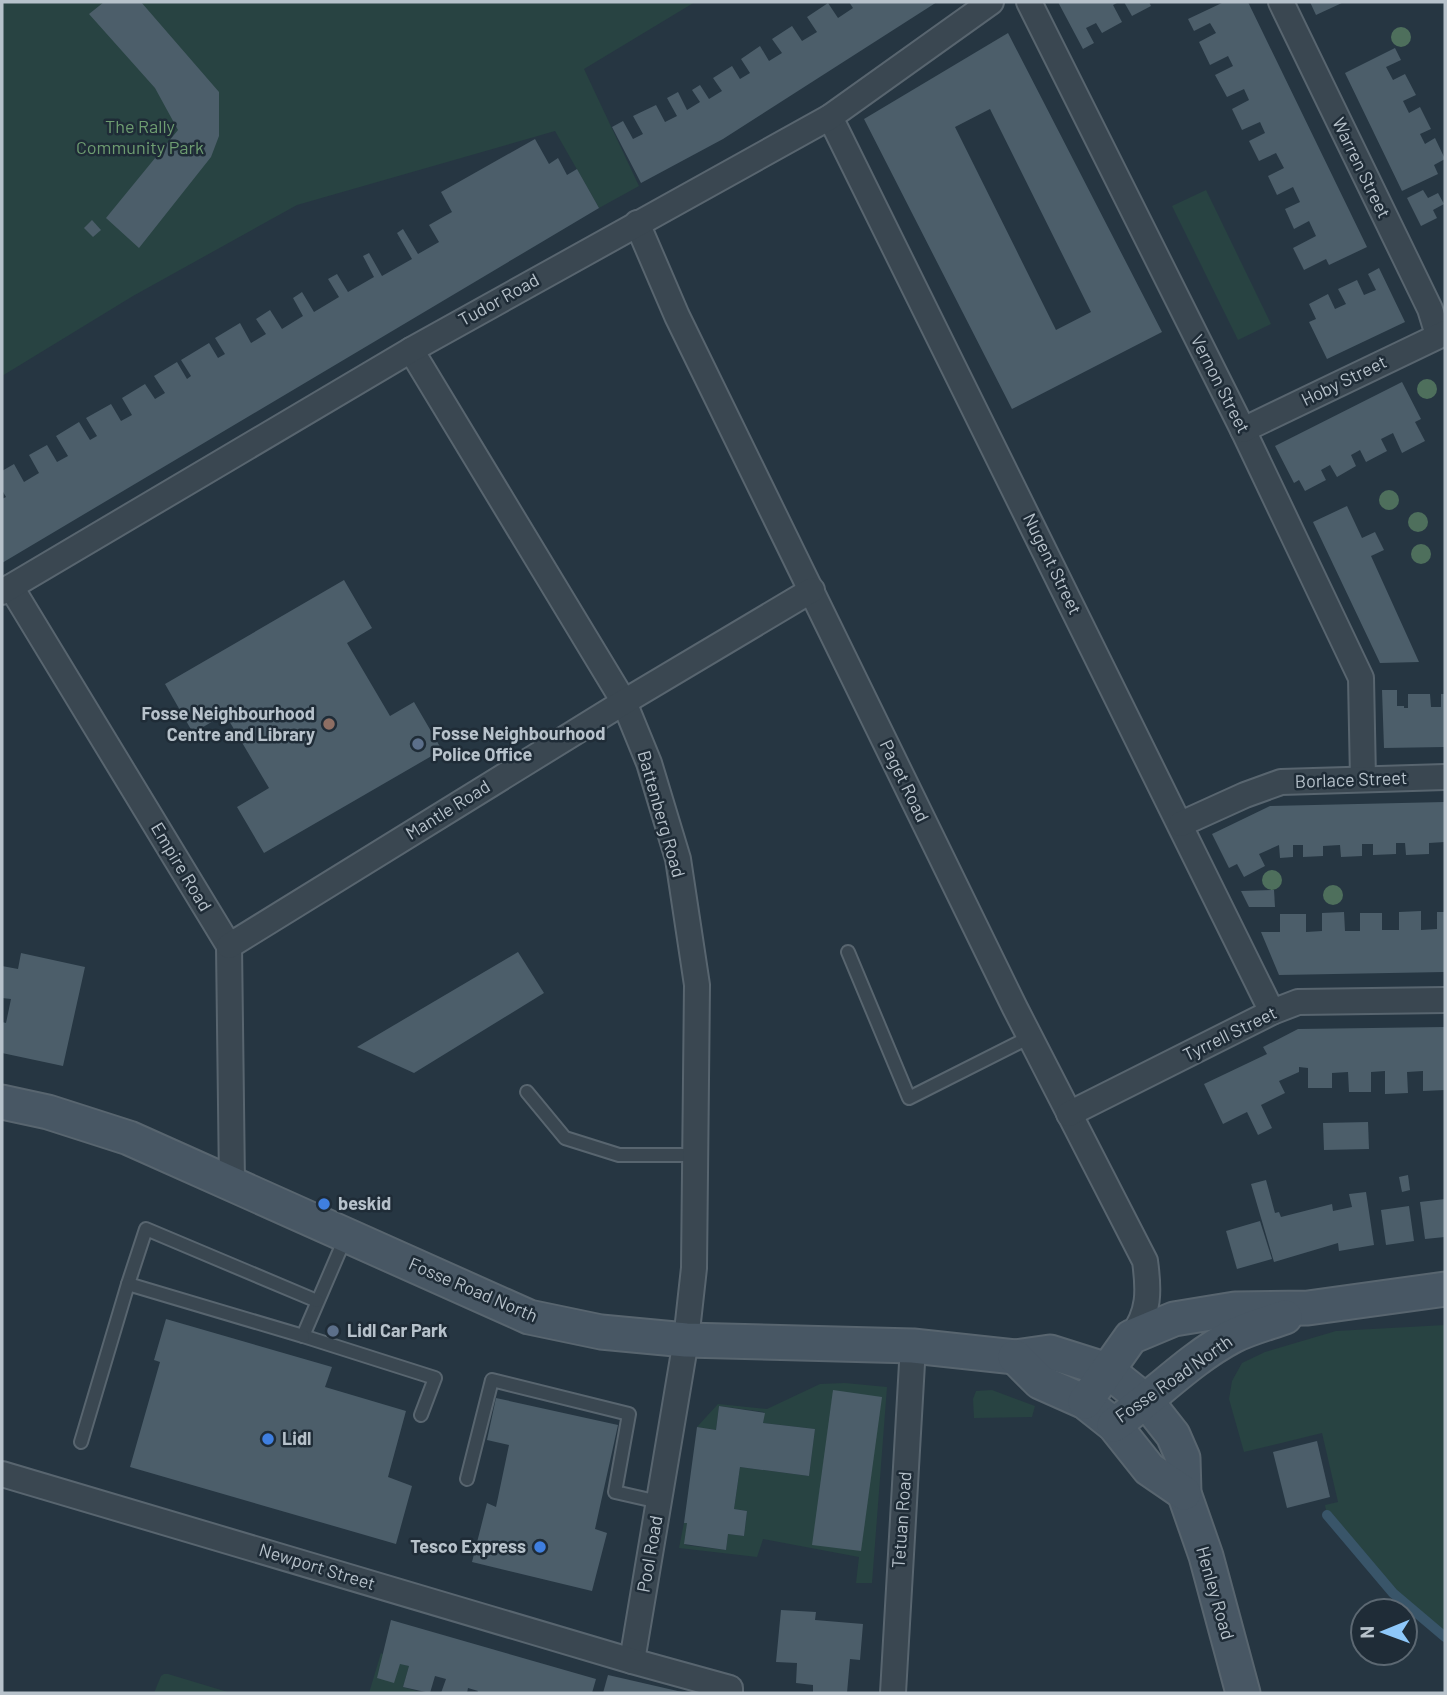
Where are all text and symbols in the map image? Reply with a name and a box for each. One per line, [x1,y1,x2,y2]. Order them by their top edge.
street label: Warren Street [1328,114,1396,221]
park label: The Rally Community Park [76,115,204,158]
street label: Tudor Road [454,268,543,330]
street label: Vernon Street [1187,331,1255,437]
street label: Hoby Street [1297,350,1390,410]
street label: Nugent Street [1019,509,1087,618]
place label: Fosse Neighbourhood Centre and Library [141,702,315,745]
marker: Fosse Neighbourhood Centre and Library [321,716,337,732]
place label: Fosse Neighbourhood Police Office [432,722,606,765]
marker: Fosse Neighbourhood Police Office [410,736,426,752]
street label: Paget Road [876,736,934,825]
street label: Battenberg Road [633,748,691,880]
street label: Borlace Street [1294,766,1408,792]
street label: Mantle Road [401,775,494,844]
street label: Empire Road [147,818,217,915]
street label: Tyrrell Street [1179,1001,1280,1065]
place label: beskid [338,1192,391,1214]
marker: beskid [316,1196,332,1212]
street label: Fosse Road North [406,1252,541,1326]
place label: Lidl Car Park [347,1319,448,1341]
marker: Lidl Car Park [325,1323,341,1339]
street label: Fosse Road North [1111,1330,1236,1427]
place label: Lidl [282,1427,311,1449]
marker: Lidl [260,1431,276,1447]
street label: Tetuan Road [887,1471,915,1569]
street label: Pool Road [631,1514,667,1594]
place label: Tesco Express [410,1535,526,1557]
street label: Newport Street [257,1538,378,1594]
marker: Tesco Express [532,1539,548,1555]
street label: Henley Road [1192,1543,1240,1642]
north arrow [1349,1597,1419,1667]
text: N [1355,1626,1378,1639]

